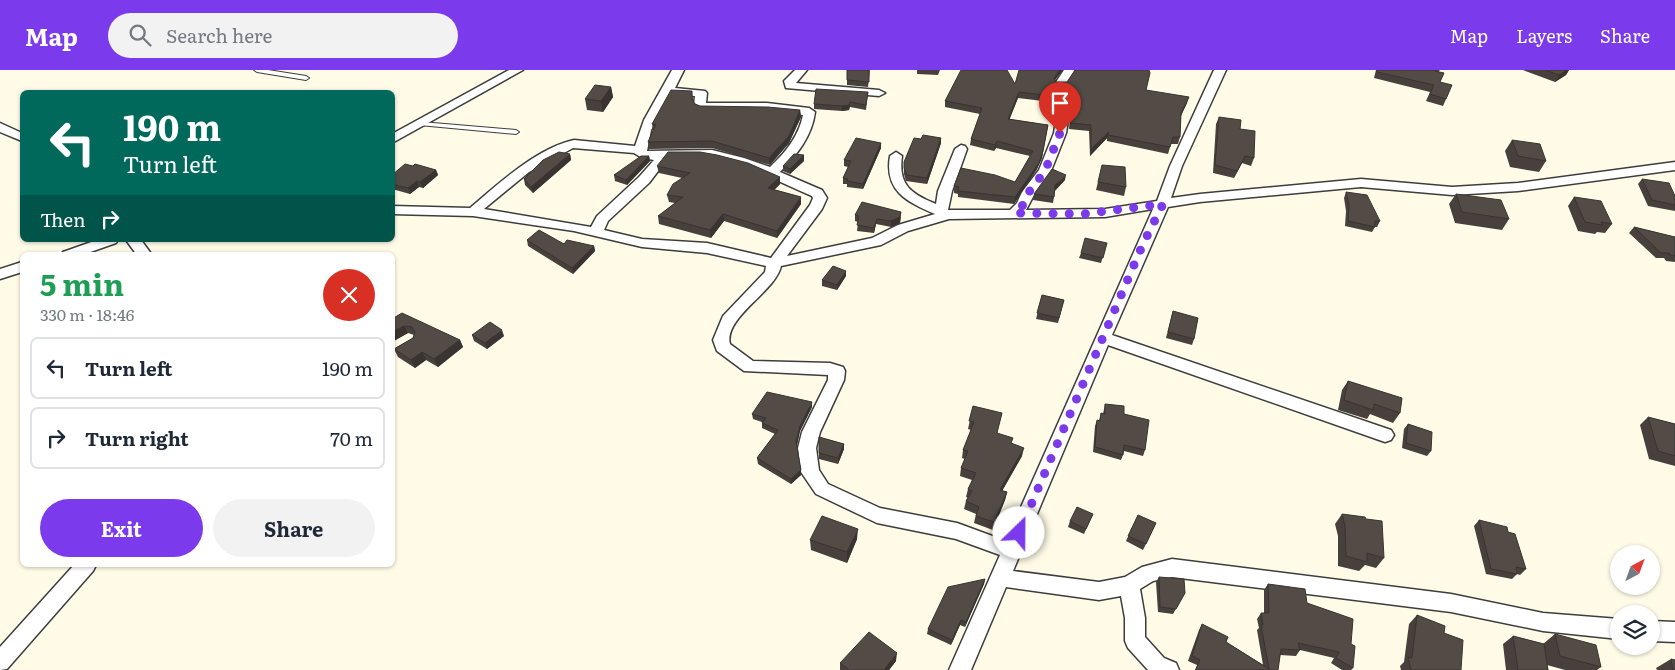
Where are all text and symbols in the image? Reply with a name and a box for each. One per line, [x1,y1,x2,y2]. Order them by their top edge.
search box [108,13,458,58]
text: Map [25,18,78,53]
icon: search [126,21,154,49]
text: Search here [166,21,272,49]
text: Map [1450,22,1488,49]
text: Layers [1516,22,1572,49]
text: Share [1600,22,1650,49]
pin [1039,82,1081,133]
icon: arrive [1046,89,1074,117]
text: 190 m [123,100,221,152]
icon: left [40,110,105,175]
text: Turn left [123,147,217,180]
text: Then [40,205,86,233]
icon: right [96,205,124,233]
text: 5 min [40,261,124,305]
button: close [323,269,375,321]
text: 330 m · 18:46 [40,302,134,326]
icon: left [42,354,70,382]
text: Turn left [85,354,172,382]
text: 190 m [322,354,373,382]
icon: right [42,424,70,452]
text: Turn right [85,424,189,452]
text: 70 m [330,424,373,452]
button: Exit [40,499,203,557]
button: Share [213,499,375,557]
position arrow [992,506,1044,558]
north arrow [1610,545,1660,595]
map controls [1610,545,1660,655]
button: layers [1610,605,1660,655]

